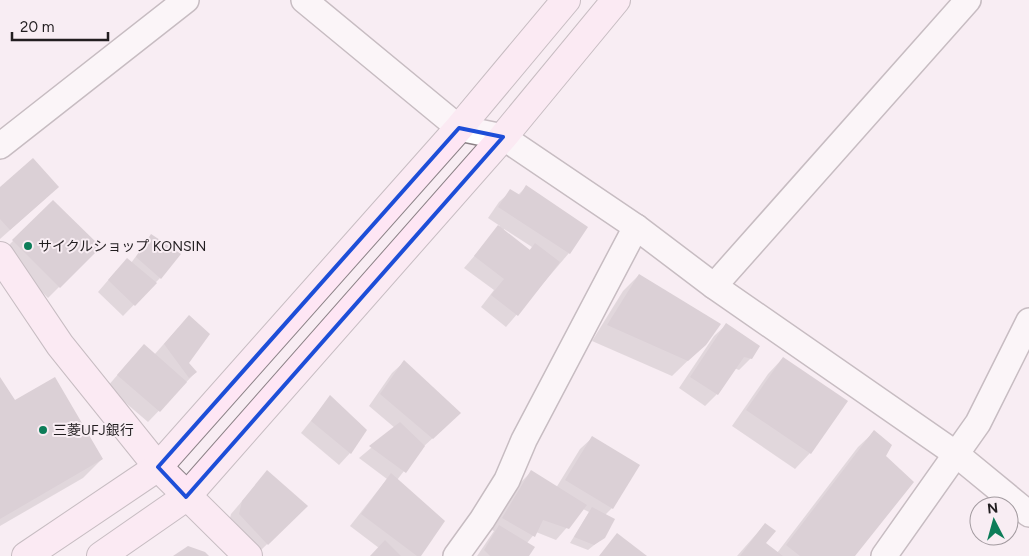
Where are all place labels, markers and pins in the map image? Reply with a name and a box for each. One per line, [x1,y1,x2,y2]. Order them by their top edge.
place label: サイクルショップ KONSIN [38,238,206,255]
marker: サイクルショップ KONSIN [22,240,34,252]
place label: 三菱UFJ銀行 [53,422,134,439]
marker: 三菱UFJ銀行 [37,424,49,436]

